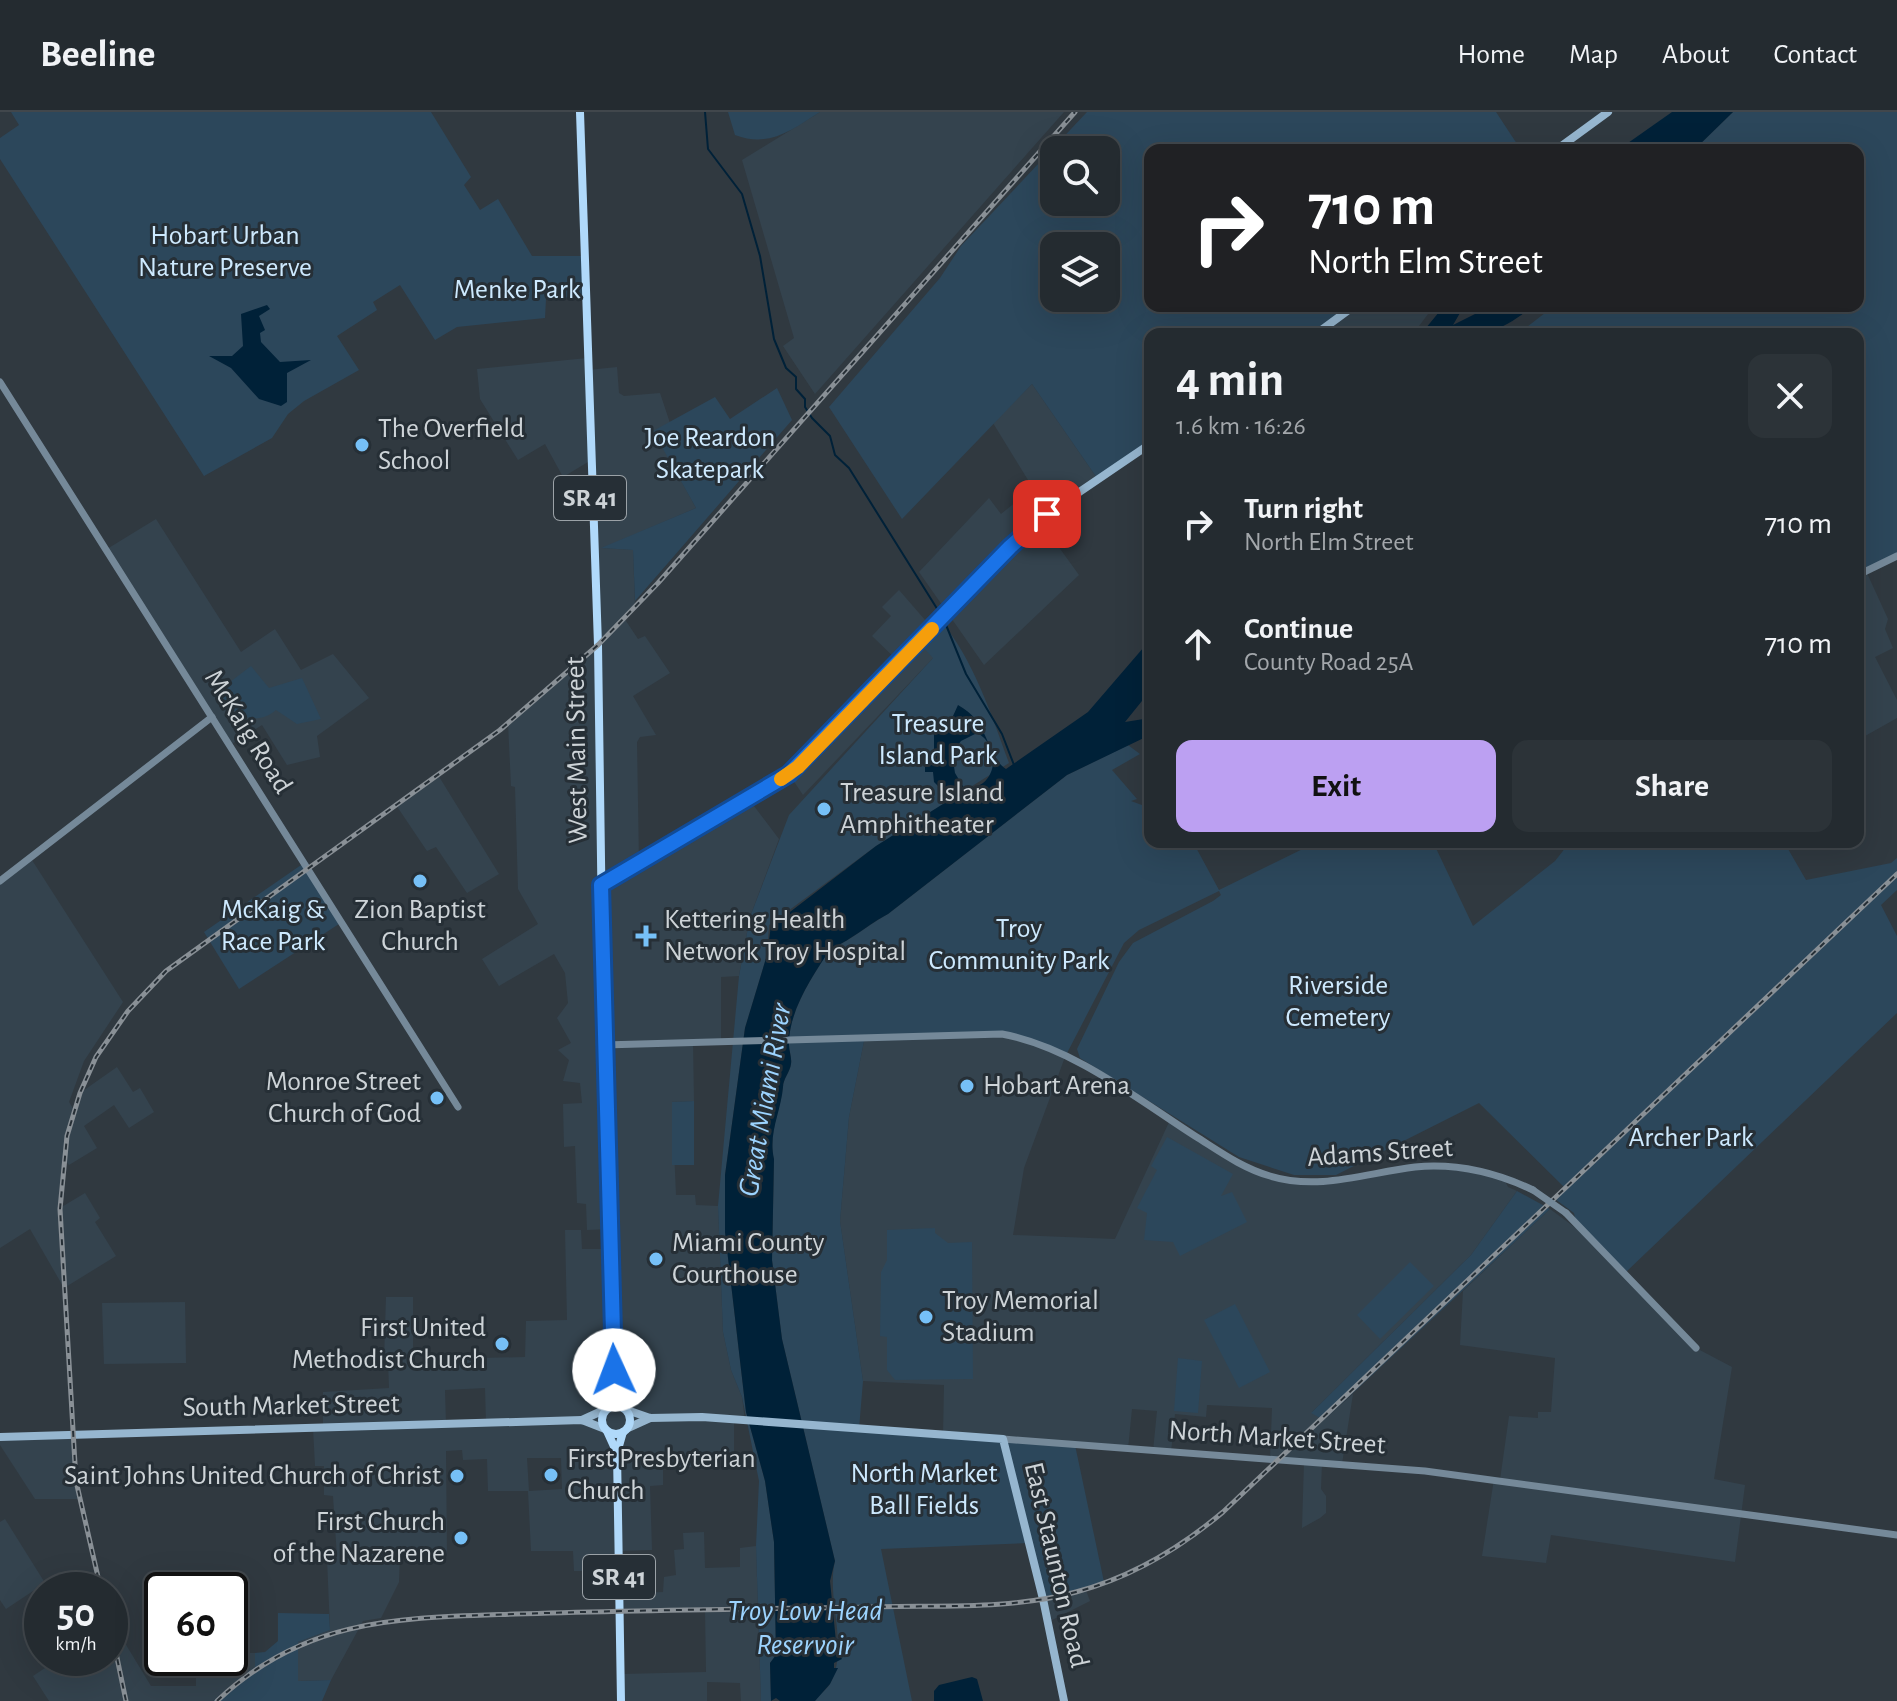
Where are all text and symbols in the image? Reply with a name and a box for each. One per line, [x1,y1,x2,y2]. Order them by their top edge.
text: Beeline [40,36,155,74]
text: Home [1458,41,1525,69]
text: Map [1569,41,1618,69]
text: About [1662,41,1730,69]
text: Contact [1774,41,1857,69]
map controls [1040,136,1120,312]
button: search [1040,136,1120,216]
icon: right [1176,176,1280,280]
text: 710 m [1308,179,1435,235]
park label: Hobart Urban Nature Preserve [138,222,312,282]
button: layers [1040,232,1120,312]
text: North Elm Street [1308,244,1543,280]
park label: Menke Park [453,276,581,304]
button: close [1748,354,1832,438]
text: 4 min [1176,357,1284,405]
text: 1.6 km · 16:26 [1176,413,1306,439]
place label: The Overfield School [378,415,525,475]
park label: Joe Reardon Skatepark [645,424,775,484]
marker: The Overfield School [353,436,371,454]
road number: SR 41 [554,476,626,520]
pin [1013,480,1081,548]
icon: arrive [1025,492,1069,536]
text: Turn right [1244,494,1363,524]
icon: right [1176,502,1220,546]
text: 710 m [1764,509,1832,539]
text: North Elm Street [1244,529,1413,555]
text: Continue [1244,614,1353,644]
icon: ahead [1176,622,1220,666]
text: 710 m [1764,629,1832,659]
text: County Road 25A [1244,649,1414,675]
street label: West Main Street [561,656,593,844]
street label: McKaig Road [199,665,297,799]
park label: Treasure Island Park [879,710,998,770]
button: Exit [1176,740,1496,832]
button: Share [1512,740,1832,832]
place label: Treasure Island Amphitheater [840,779,1004,839]
marker: Treasure Island Amphitheater [815,800,833,818]
marker: Zion Baptist Church [411,872,429,890]
park label: McKaig & Race Park [221,896,326,956]
place label: Zion Baptist Church [354,896,486,956]
place label: Kettering Health Network Troy Hospital [664,906,906,966]
park label: Troy Community Park [928,915,1110,975]
marker: Kettering Health Network Troy Hospital [635,925,657,947]
park label: Riverside Cemetery [1285,972,1391,1032]
water label: Great Miami River [733,1000,797,1199]
place label: Monroe Street Church of God [266,1068,421,1128]
place label: Hobart Arena [983,1072,1130,1100]
marker: Hobart Arena [958,1077,976,1095]
marker: Monroe Street Church of God [428,1089,446,1107]
park label: Archer Park [1628,1124,1754,1152]
street label: Adams Street [1306,1134,1454,1172]
place label: Miami County Courthouse [672,1229,824,1289]
marker: Miami County Courthouse [647,1250,665,1268]
place label: Troy Memorial Stadium [942,1287,1099,1347]
marker: Troy Memorial Stadium [917,1308,935,1326]
place label: First United Methodist Church [292,1314,486,1374]
position arrow [572,1328,656,1412]
marker: First United Methodist Church [493,1335,511,1353]
street label: South Market Street [182,1390,400,1422]
street label: North Market Street [1168,1416,1386,1460]
place label: First Presbyterian Church [567,1445,756,1505]
street label: East Staunton Road [1019,1459,1093,1671]
park label: North Market Ball Fields [851,1460,998,1520]
place label: Saint Johns United Church of Christ [64,1462,441,1490]
marker: First Presbyterian Church [542,1466,560,1484]
marker: Saint Johns United Church of Christ [448,1467,466,1485]
place label: First Church of the Nazarene [273,1508,445,1568]
marker: First Church of the Nazarene [452,1529,470,1547]
road number: SR 41 [583,1555,655,1599]
speed limit sign: 60 [144,1572,248,1676]
text: 50 [57,1594,95,1634]
water label: Troy Low Head Reservoir [727,1596,883,1660]
text: km/h [55,1634,97,1654]

